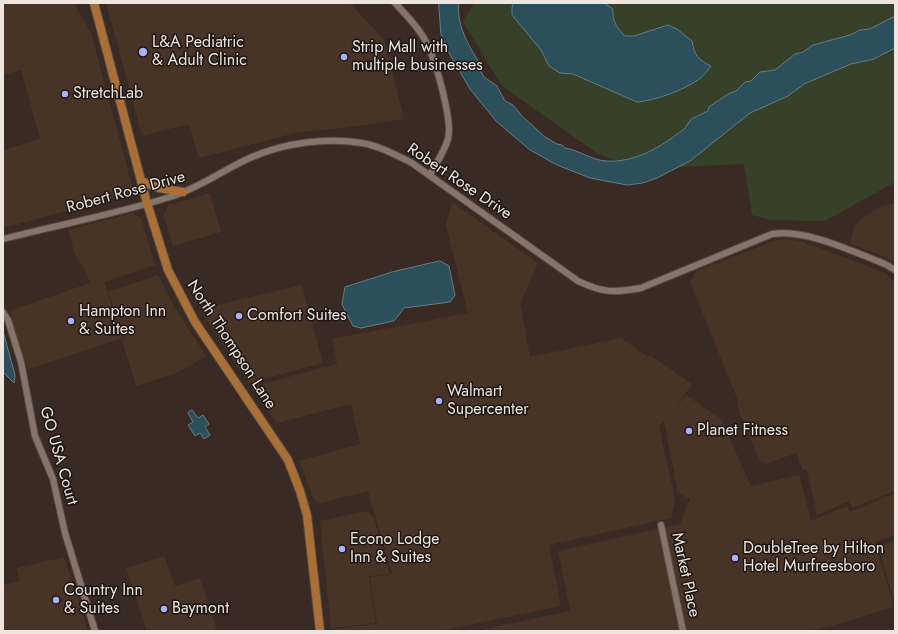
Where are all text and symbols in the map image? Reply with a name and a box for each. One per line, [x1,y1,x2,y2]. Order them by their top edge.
place label: L&A Pediatric & Adult Clinic [152,33,247,71]
place label: Strip Mall with multiple businesses [352,38,483,76]
marker: L&A Pediatric & Adult Clinic [137,46,149,58]
marker: Strip Mall with multiple businesses [339,52,349,62]
place label: StretchLab [73,84,143,104]
marker: StretchLab [60,89,70,99]
street label: Robert Rose Drive [403,140,515,224]
street label: Robert Rose Drive [65,168,187,218]
street label: North Thompson Lane [182,277,280,413]
place label: Hampton Inn & Suites [79,302,166,340]
place label: Comfort Suites [247,306,346,326]
marker: Comfort Suites [234,311,244,321]
marker: Hampton Inn & Suites [66,316,76,326]
place label: Walmart Supercenter [447,382,529,420]
marker: Walmart Supercenter [434,396,444,406]
street label: GO USA Court [35,405,81,507]
place label: Planet Fitness [697,421,788,441]
marker: Planet Fitness [684,426,694,436]
place label: Econo Lodge Inn & Suites [350,530,440,568]
street label: Market Place [667,531,703,619]
place label: DoubleTree by Hilton Hotel Murfreesboro [743,539,884,577]
marker: Econo Lodge Inn & Suites [337,544,347,554]
marker: DoubleTree by Hilton Hotel Murfreesboro [730,553,740,563]
place label: Country Inn & Suites [64,581,143,619]
marker: Country Inn & Suites [51,595,61,605]
place label: Baymont [172,599,229,619]
marker: Baymont [159,604,169,614]

